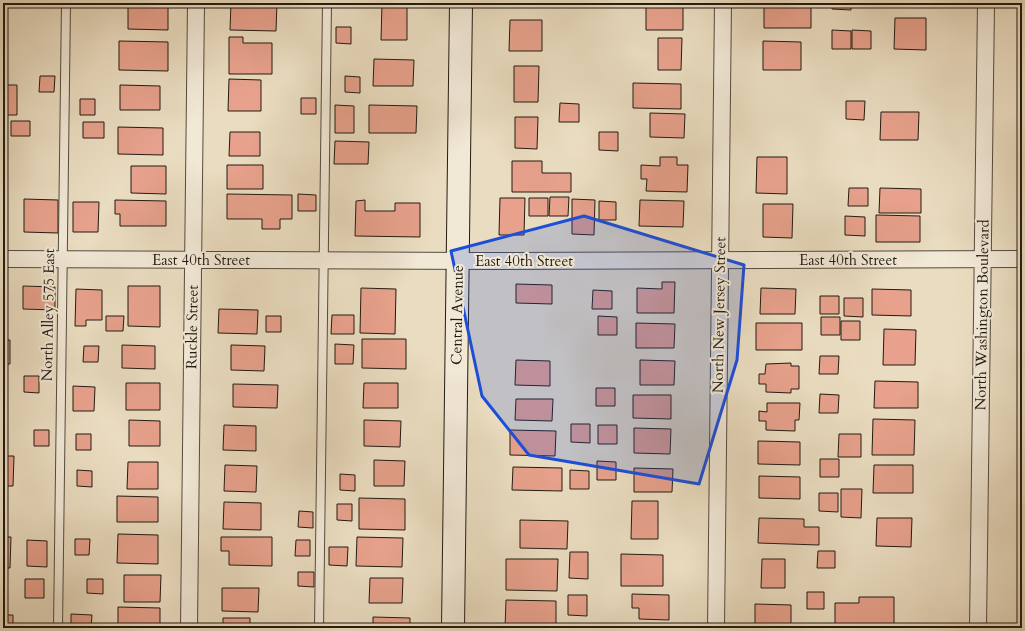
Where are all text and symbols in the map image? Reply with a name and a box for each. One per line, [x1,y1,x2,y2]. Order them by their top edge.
street label: North Washington Boulevard [970,219,994,411]
street label: North New Jersey Street [708,236,730,393]
street label: North Alley 575 East [37,248,59,382]
street label: East 40th Street [152,250,250,270]
street label: East 40th Street [799,250,897,270]
street label: East 40th Street [475,251,573,271]
street label: Central Avenue [446,265,468,365]
street label: Ruckle Street [181,284,203,369]

